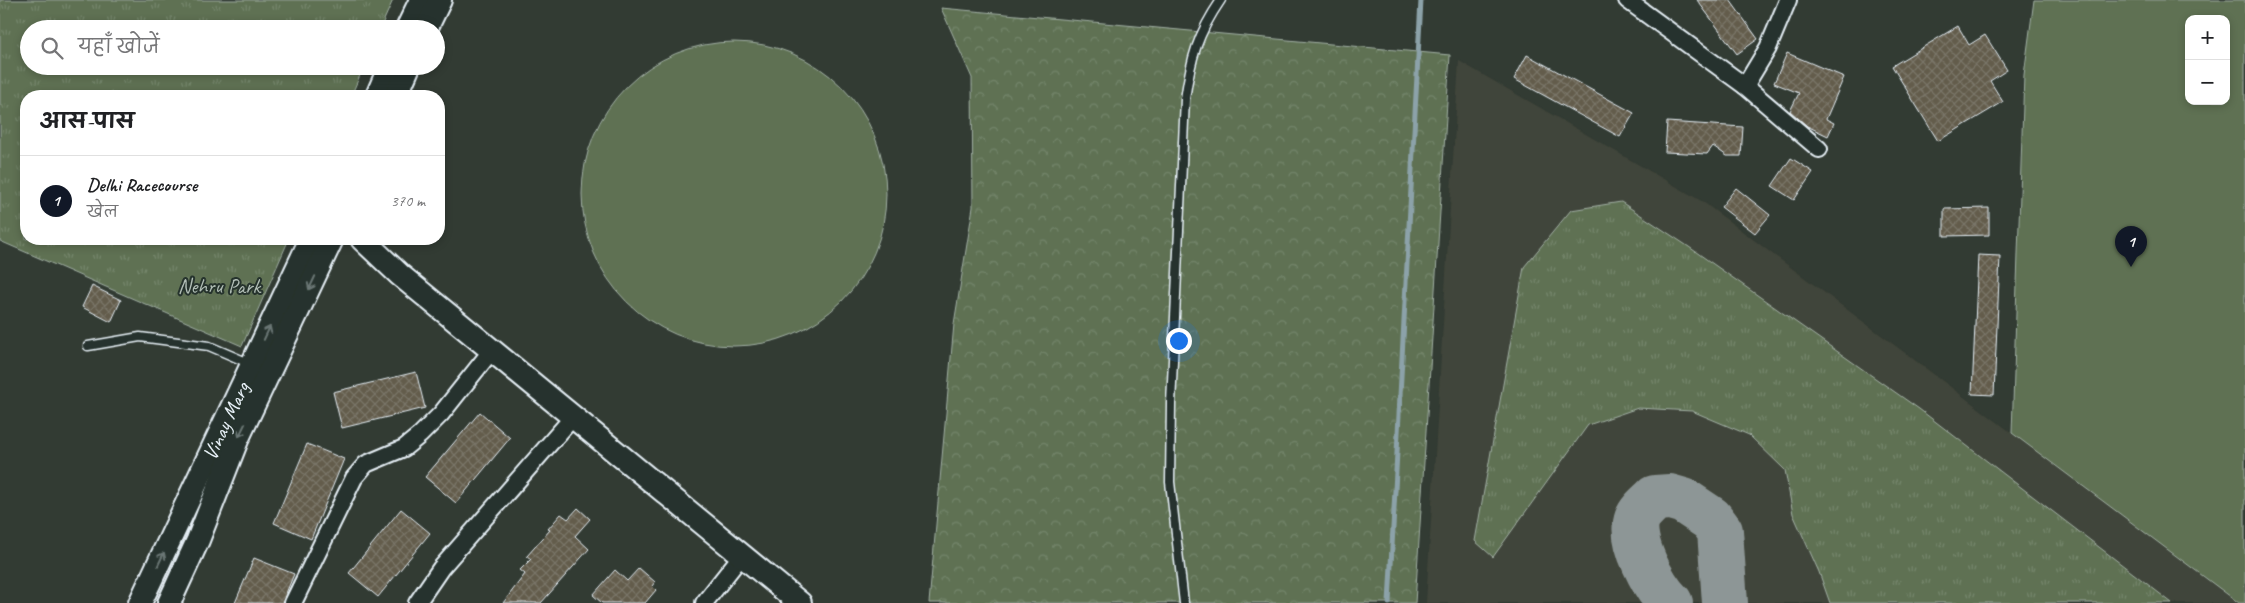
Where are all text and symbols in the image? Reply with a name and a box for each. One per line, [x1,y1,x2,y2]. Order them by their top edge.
map controls [2185,15,2230,105]
button: + [2185,15,2230,60]
search box [20,20,445,75]
icon: search [38,34,66,62]
text: यहाँ खोजें [78,35,159,59]
button: − [2185,60,2230,105]
text: आस-पास [40,108,134,134]
text: Delhi Racecourse [87,173,197,197]
text: 1 [52,191,60,211]
text: 370 m [391,191,425,211]
text: खेल [87,202,118,222]
pin: 1 [2115,226,2147,267]
park label: Nehru Park [178,273,263,299]
one-way arrow [306,275,316,290]
one-way arrow [263,326,272,341]
your location [1166,328,1192,354]
street label: Vinay Marg [197,376,256,464]
one-way arrow [237,422,246,437]
one-way arrow [156,552,166,567]

